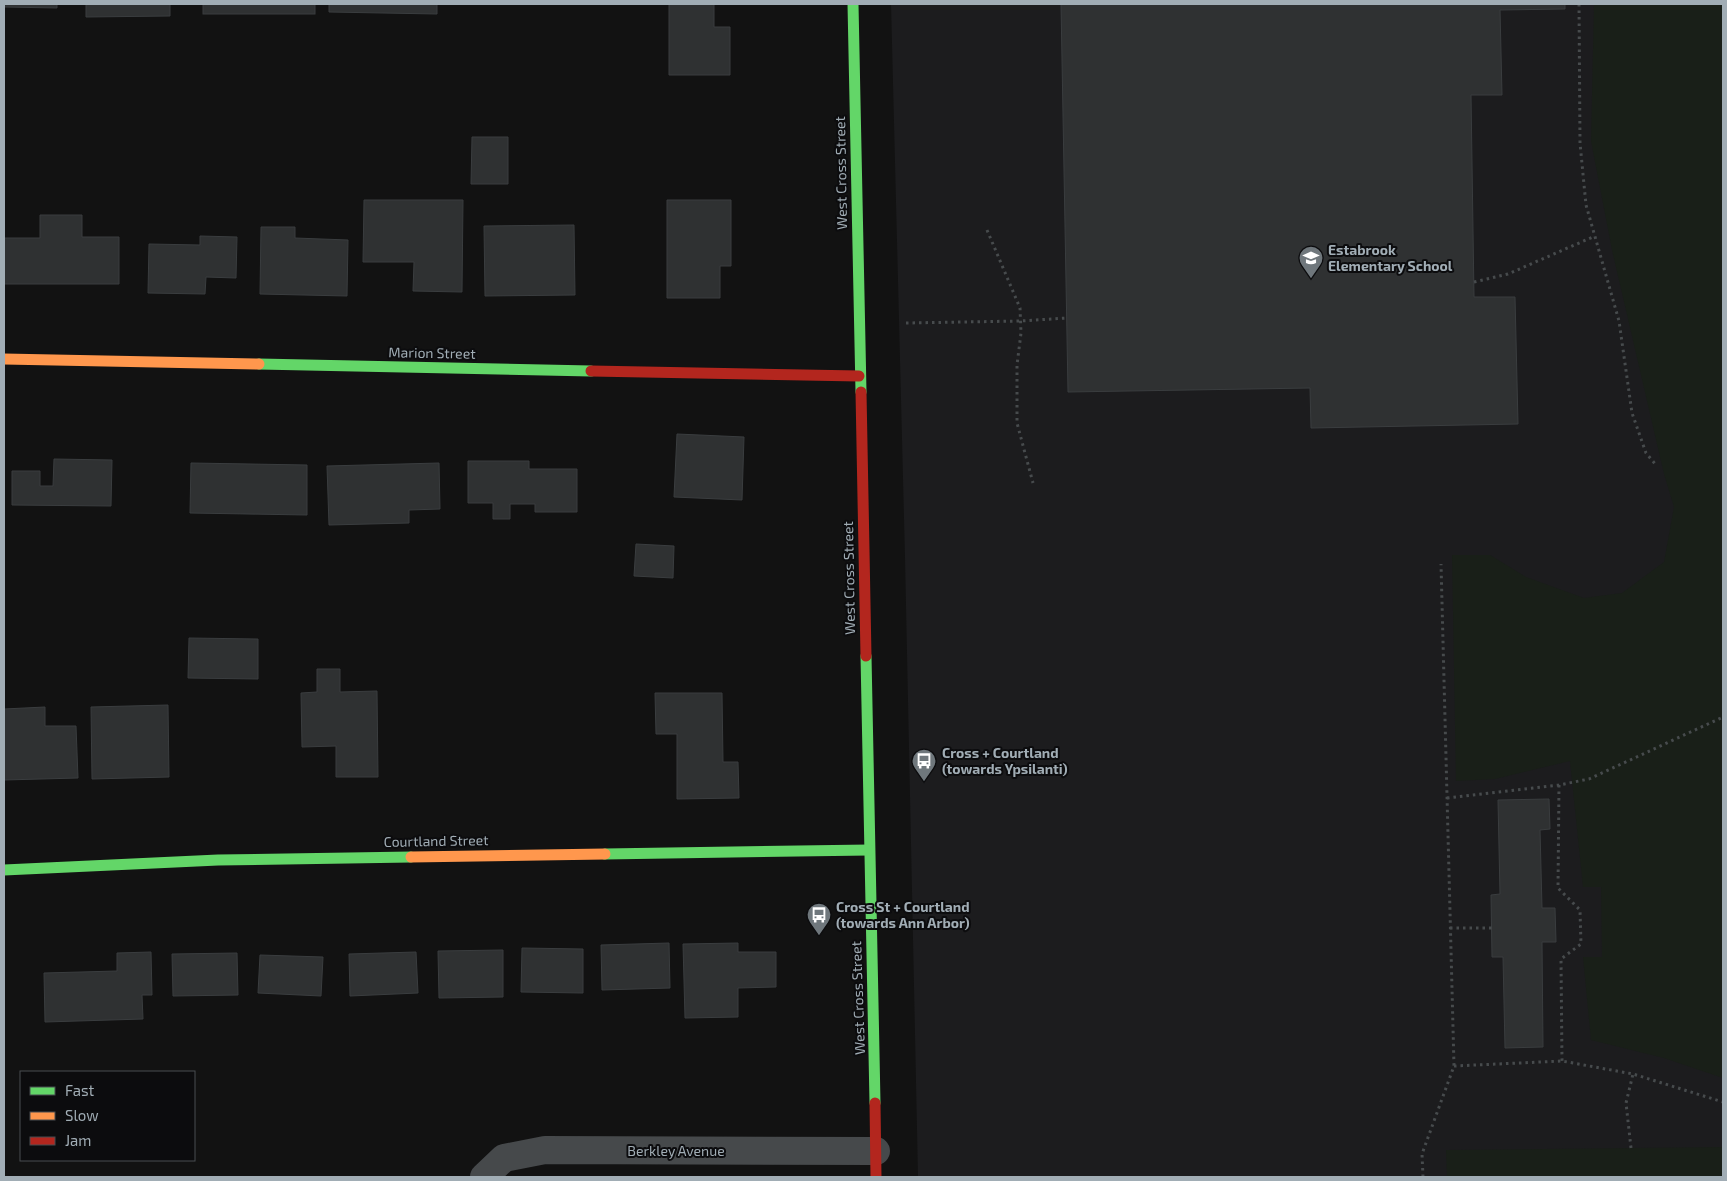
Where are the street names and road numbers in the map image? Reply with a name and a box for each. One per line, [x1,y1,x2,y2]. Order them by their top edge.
street label: West Cross Street [831,116,850,230]
street label: Marion Street [388,343,476,362]
street label: West Cross Street [839,521,858,635]
street label: Courtland Street [383,831,489,850]
street label: West Cross Street [847,941,868,1055]
street label: Berkley Avenue [627,1142,725,1159]

